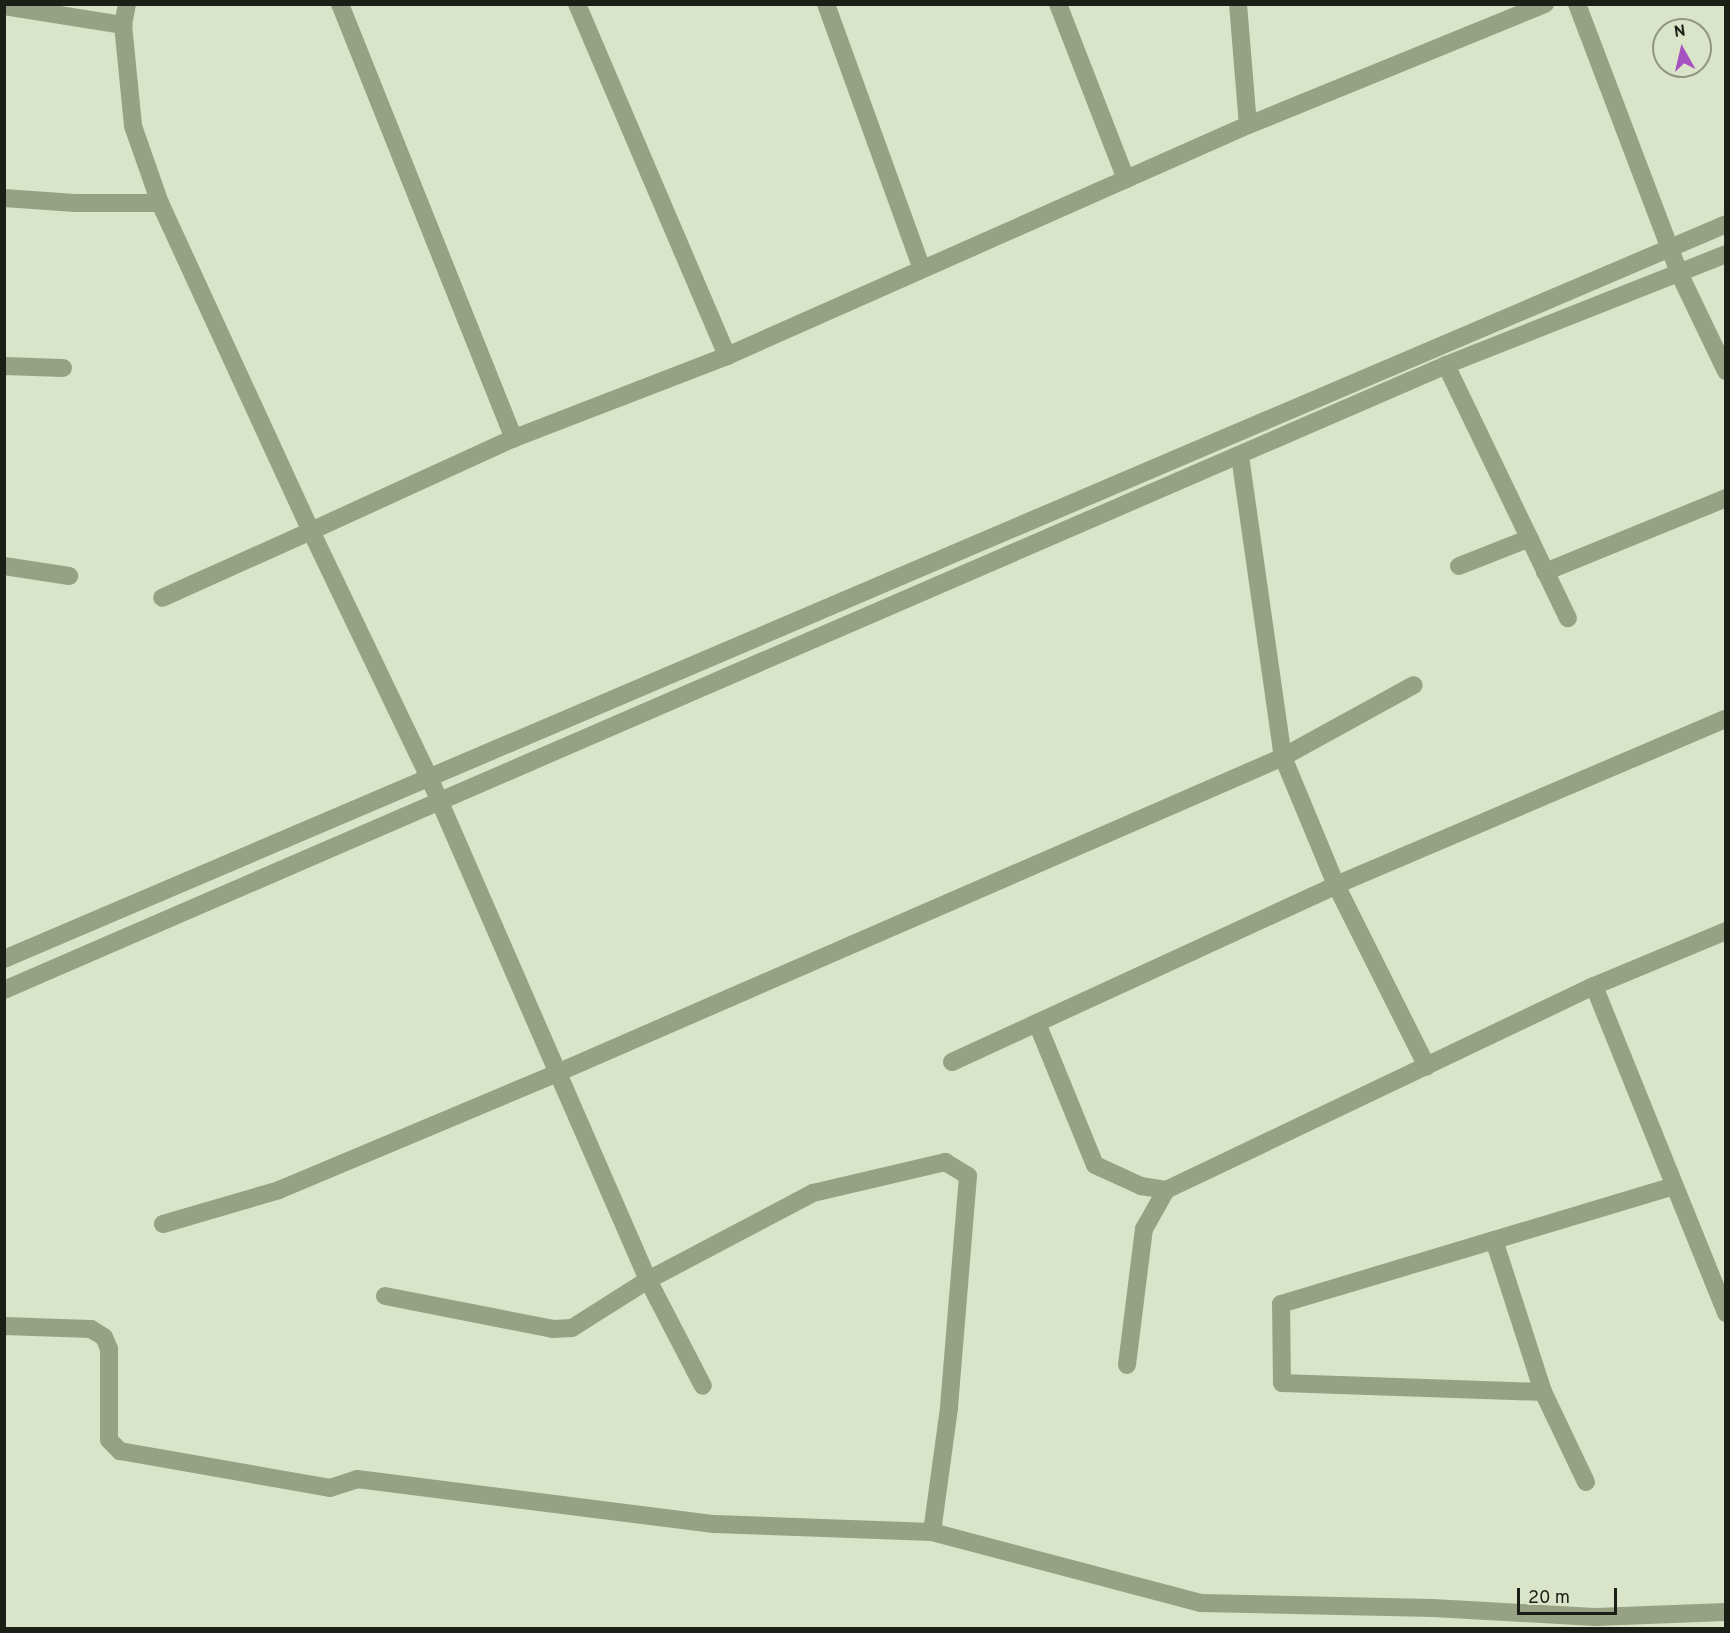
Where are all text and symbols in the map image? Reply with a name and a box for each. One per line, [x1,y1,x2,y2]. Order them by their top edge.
north arrow [1652,18,1712,78]
text: N [1673,21,1687,43]
scale bar [1520,1576,1620,1614]
text: 20 m [1528,1587,1570,1610]

